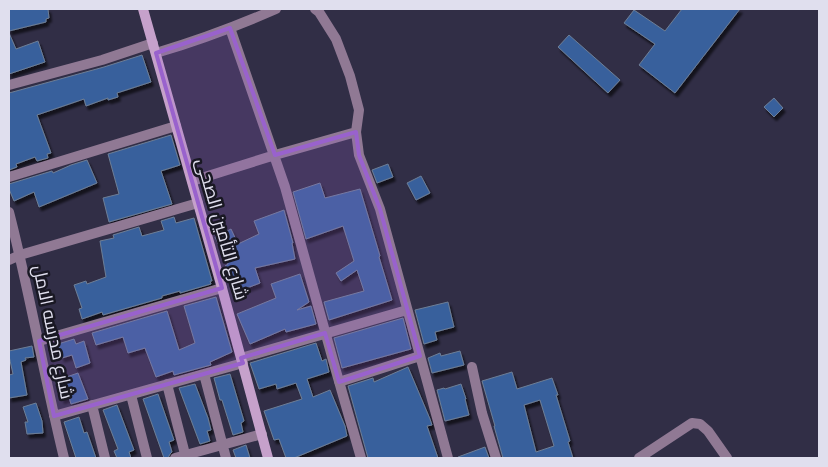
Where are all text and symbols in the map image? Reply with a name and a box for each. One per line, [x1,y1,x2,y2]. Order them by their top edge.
street label: شارع التأمين الصحى [190,156,253,303]
street label: شارع مدرسه الامل [27,263,77,401]

